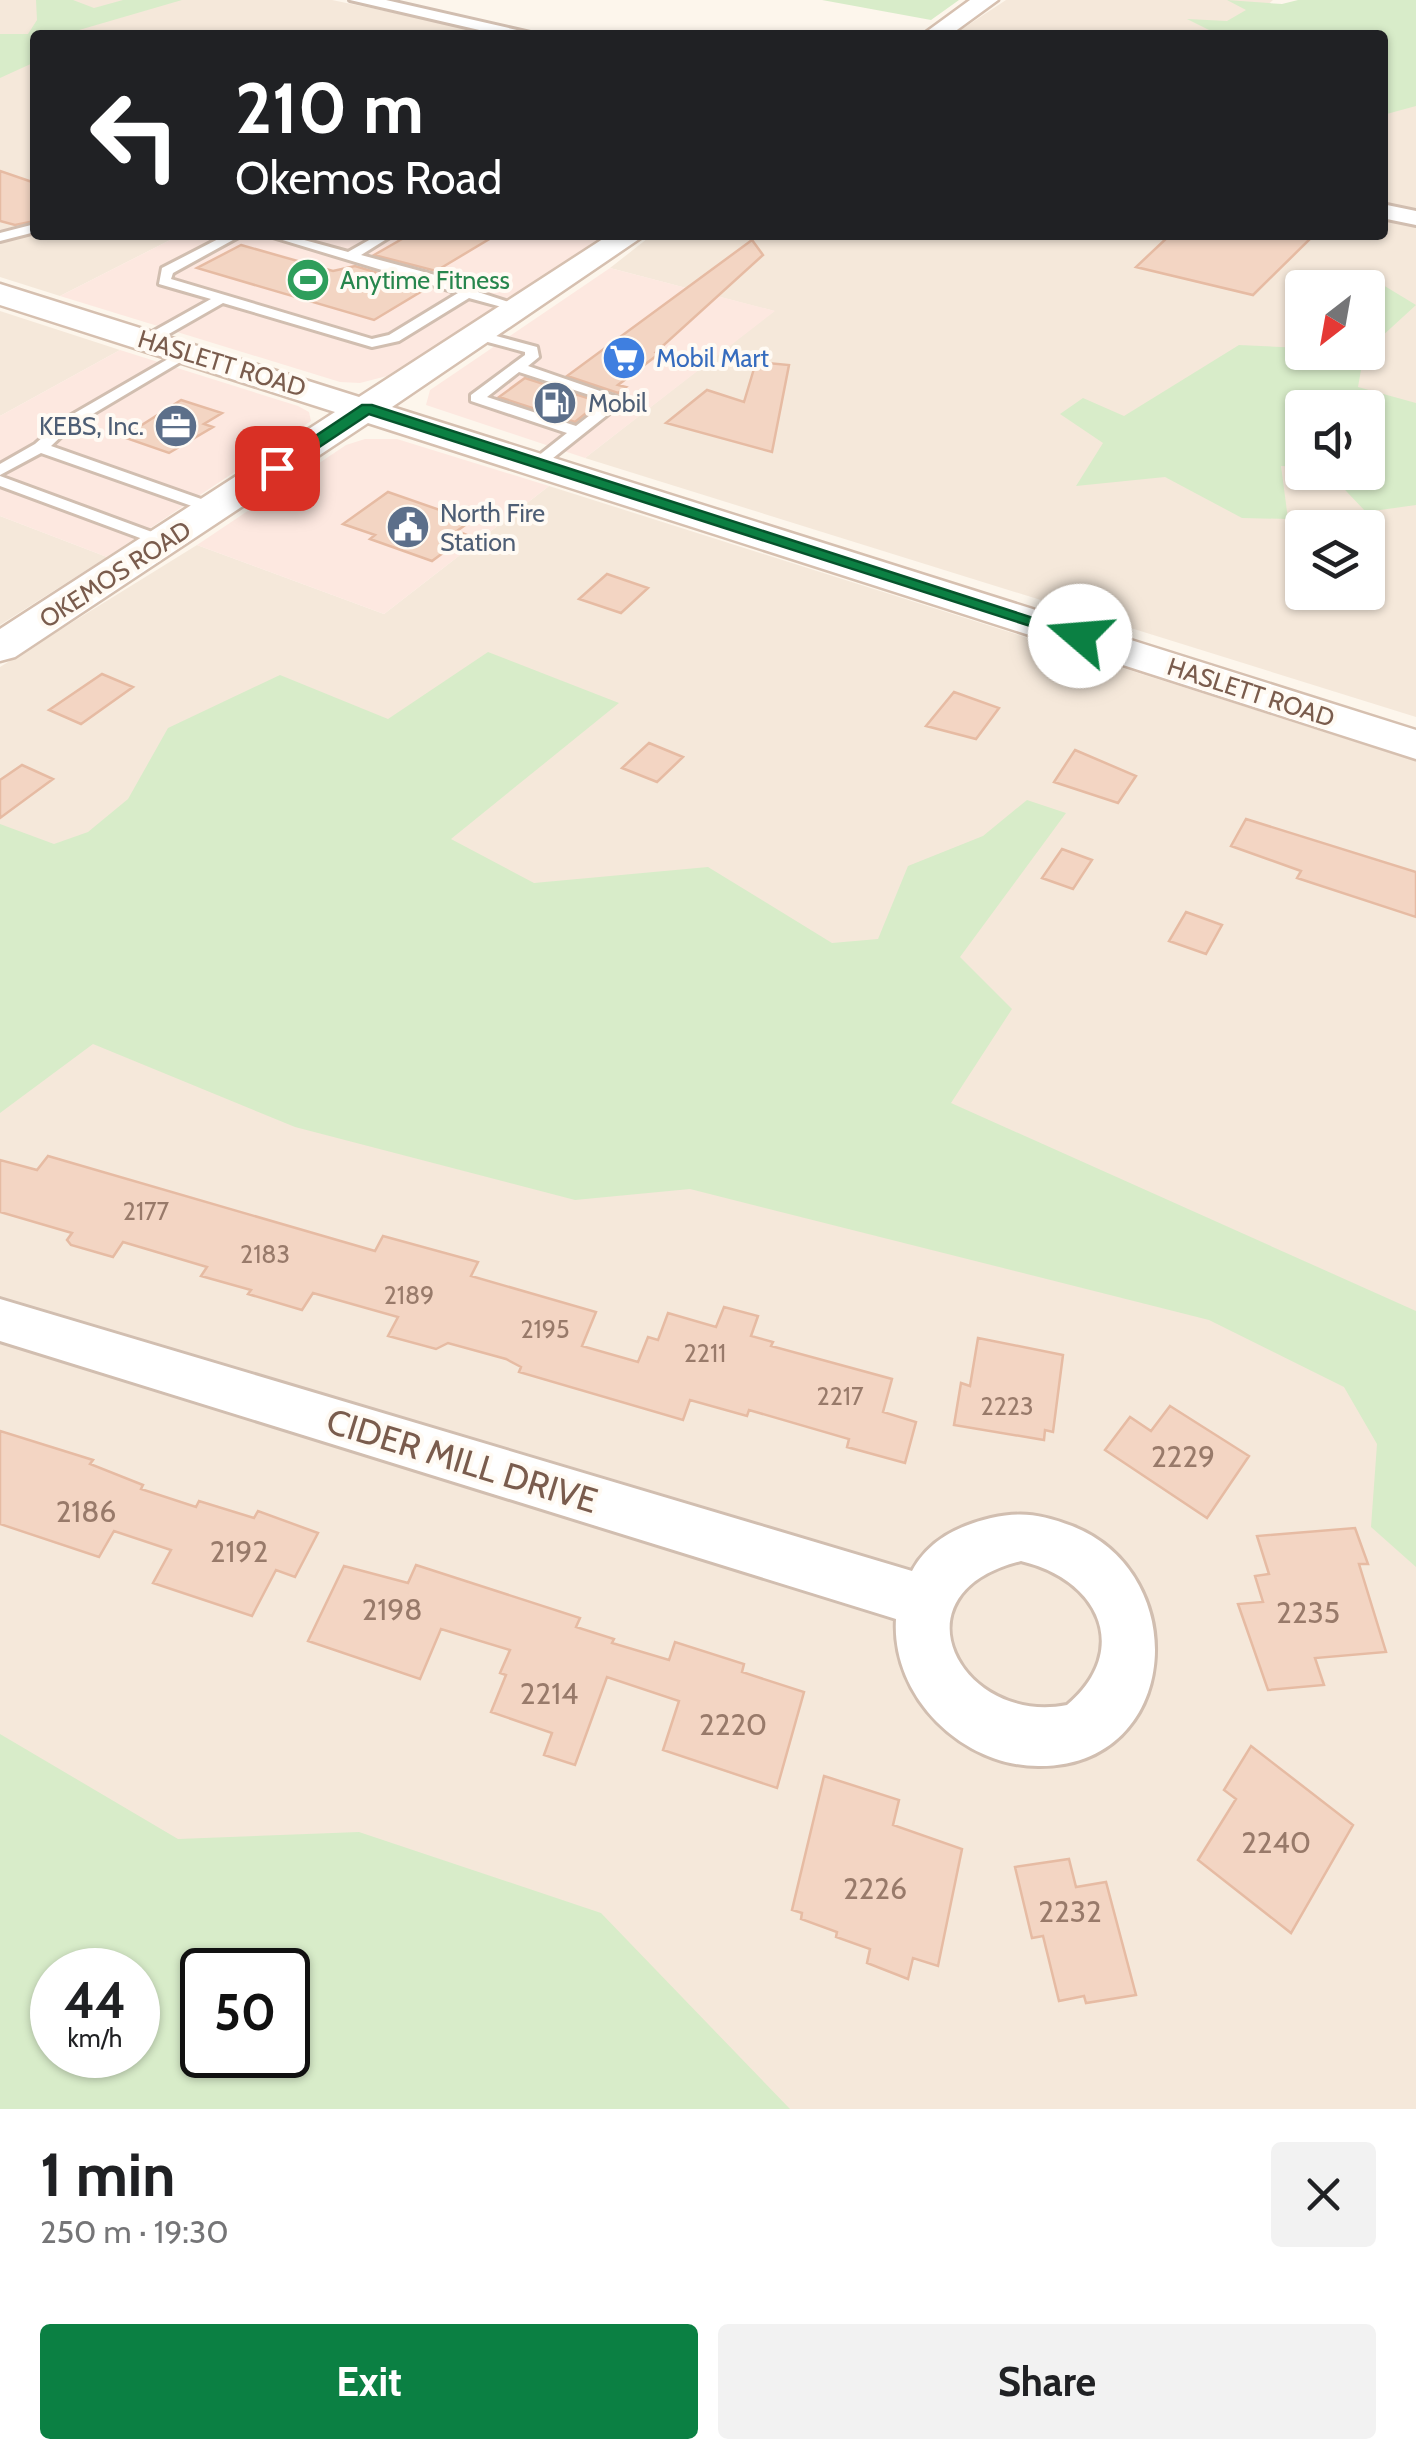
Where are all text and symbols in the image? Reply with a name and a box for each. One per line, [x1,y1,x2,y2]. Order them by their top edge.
text: 210 m [235,65,424,151]
icon: left [70,70,200,200]
text: Okemos Road [235,151,502,205]
sports icon: Anytime Fitness [285,257,331,303]
place label: Anytime Fitness [340,265,510,295]
north arrow [1285,270,1385,370]
map controls [1285,270,1385,610]
street label: HASLETT ROAD [134,323,310,403]
supermarket icon: Mobil Mart [601,335,647,381]
place label: Mobil Mart [656,343,770,373]
fuel station icon: Mobil [532,380,578,426]
place label: Mobil [588,388,647,418]
button: sound [1285,390,1385,490]
office icon: KEBS, Inc. [153,403,199,449]
place label: KEBS, Inc. [39,411,144,441]
pin [235,426,320,511]
icon: arrive [250,441,305,496]
place label: North Fire Station [440,498,545,557]
public building icon: North Fire Station [385,504,431,550]
button: layers [1285,510,1385,610]
street label: OKEMOS ROAD [34,514,196,634]
position arrow [1028,584,1132,688]
street label: HASLETT ROAD [1164,651,1338,733]
house number: 2177 [123,1196,170,1226]
house number: 2183 [240,1239,290,1269]
house number: 2189 [384,1280,434,1310]
house number: 2195 [521,1314,569,1344]
house number: 2211 [684,1338,726,1368]
house number: 2217 [817,1381,864,1411]
house number: 2223 [981,1391,1033,1421]
street label: CIDER MILL DRIVE [322,1399,603,1522]
house number: 2229 [1151,1438,1215,1475]
house number: 2186 [56,1493,116,1530]
house number: 2192 [210,1533,268,1570]
house number: 2198 [362,1591,422,1628]
house number: 2235 [1276,1594,1340,1631]
house number: 2214 [520,1675,578,1712]
house number: 2220 [699,1706,767,1743]
house number: 2240 [1241,1824,1311,1861]
house number: 2226 [843,1870,907,1907]
house number: 2232 [1038,1893,1102,1930]
speed limit sign: 50 [180,1948,310,2078]
text: 44 [64,1970,126,2031]
text: km/h [68,2023,122,2053]
text: 1 min [40,2138,175,2211]
button: close [1271,2142,1376,2247]
text: 250 m · 19:30 [40,2212,229,2251]
button: Exit [40,2324,698,2439]
button: Share [718,2324,1376,2439]

